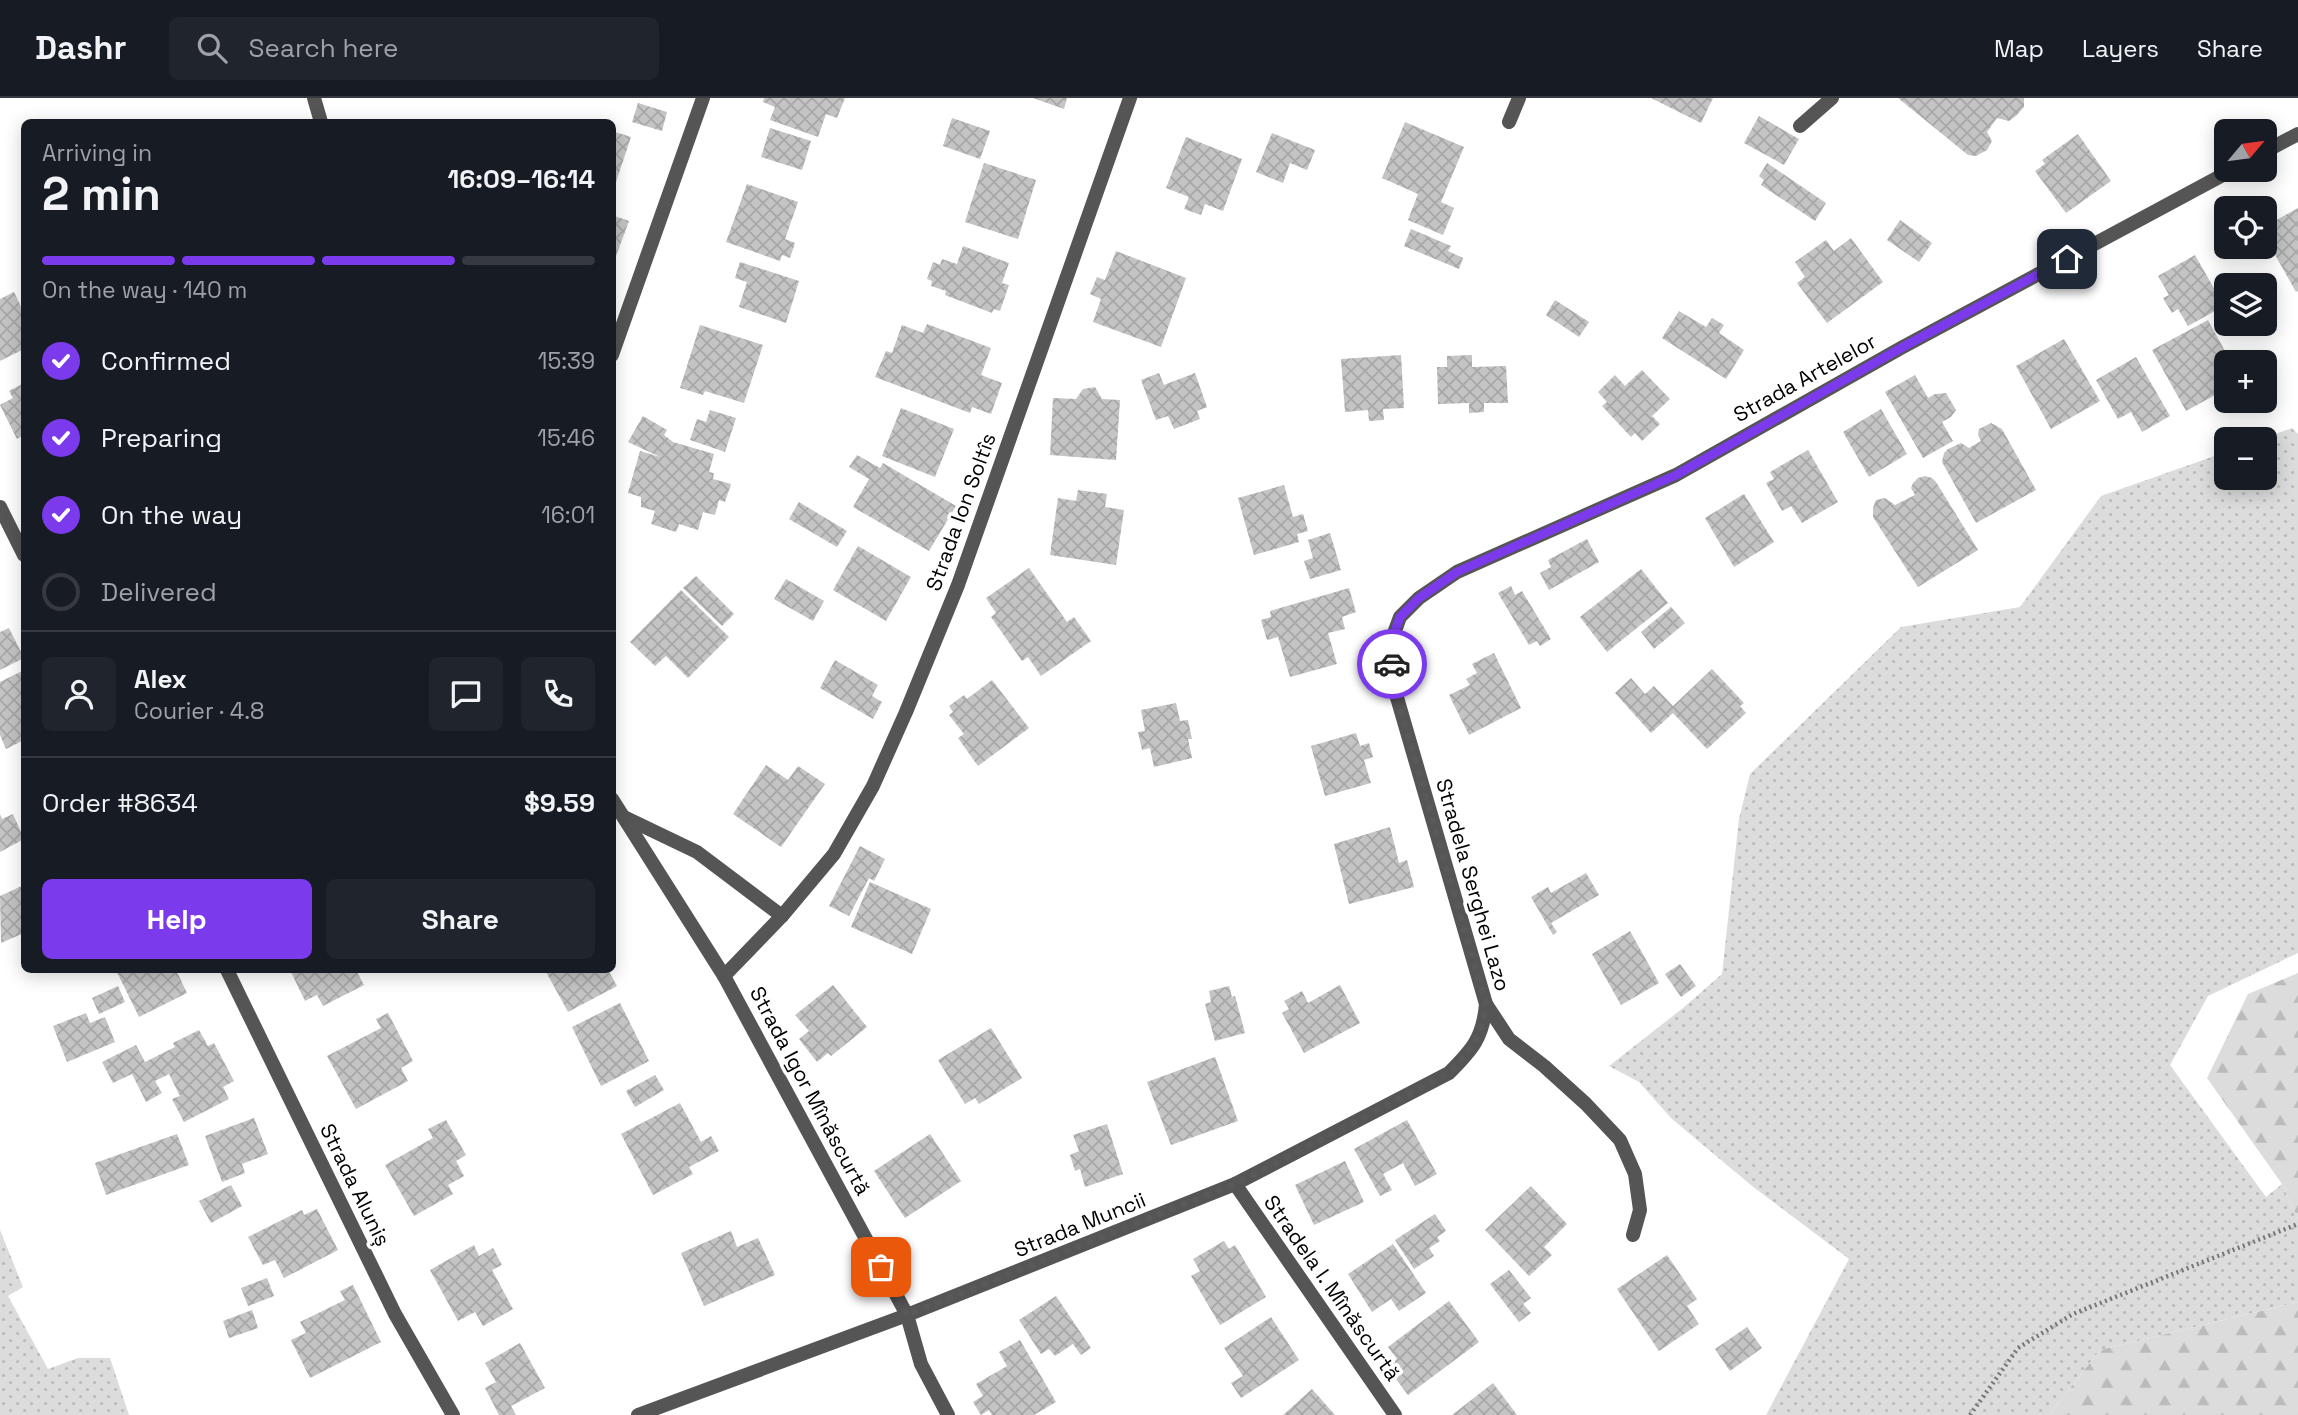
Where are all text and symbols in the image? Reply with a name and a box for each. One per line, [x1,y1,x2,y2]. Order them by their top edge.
search box [169,17,659,80]
text: Dashr [35,27,127,69]
icon: search [193,29,231,67]
text: Search here [249,31,398,65]
text: Map [1994,33,2044,64]
text: Layers [2082,33,2159,64]
text: Share [2197,33,2263,64]
north arrow [2214,119,2277,182]
map controls [2214,119,2277,490]
text: Arriving in [42,138,152,168]
text: 16:09–16:14 [447,162,595,196]
text: 2 min [42,165,161,223]
button: locate [2214,196,2277,259]
pin [2037,229,2097,289]
icon: home [2048,240,2086,278]
button: layers [2214,273,2277,336]
text: On the way · 140 m [42,275,247,305]
street label: Strada Artelelor [1729,327,1881,428]
icon: check [42,342,80,380]
text: Confirmed [101,344,231,378]
text: 15:39 [538,346,595,376]
button: + [2214,350,2277,413]
icon: check [42,419,80,457]
text: Preparing [101,421,222,455]
text: 15:46 [537,423,595,453]
button: − [2214,427,2277,490]
street label: Strada Ion Soltîs [919,429,1002,594]
icon: check [42,496,80,534]
text: On the way [101,498,242,532]
text: 16:01 [541,500,595,530]
text: Delivered [101,575,217,609]
courier [1357,629,1427,699]
icon: car [1373,645,1411,683]
button: person [42,657,116,731]
button: chat [429,657,503,731]
button: phone [521,657,595,731]
text: Alex [134,662,187,696]
text: Courier · 4.8 [134,696,264,726]
street label: Stradela Serghei Lazo [1430,776,1517,994]
text: Order #8634 [42,786,198,820]
text: $9.59 [524,786,595,820]
button: Help [42,879,312,959]
button: Share [326,879,595,959]
street label: Strada Igor Mînăscurtă [744,982,877,1200]
street label: Strada Aluniș [314,1119,397,1250]
street label: Strada Muncii [1010,1186,1150,1263]
street label: Stradela I. Mînăscurtă [1258,1190,1407,1386]
pin [851,1237,911,1297]
icon: bag [862,1248,900,1286]

